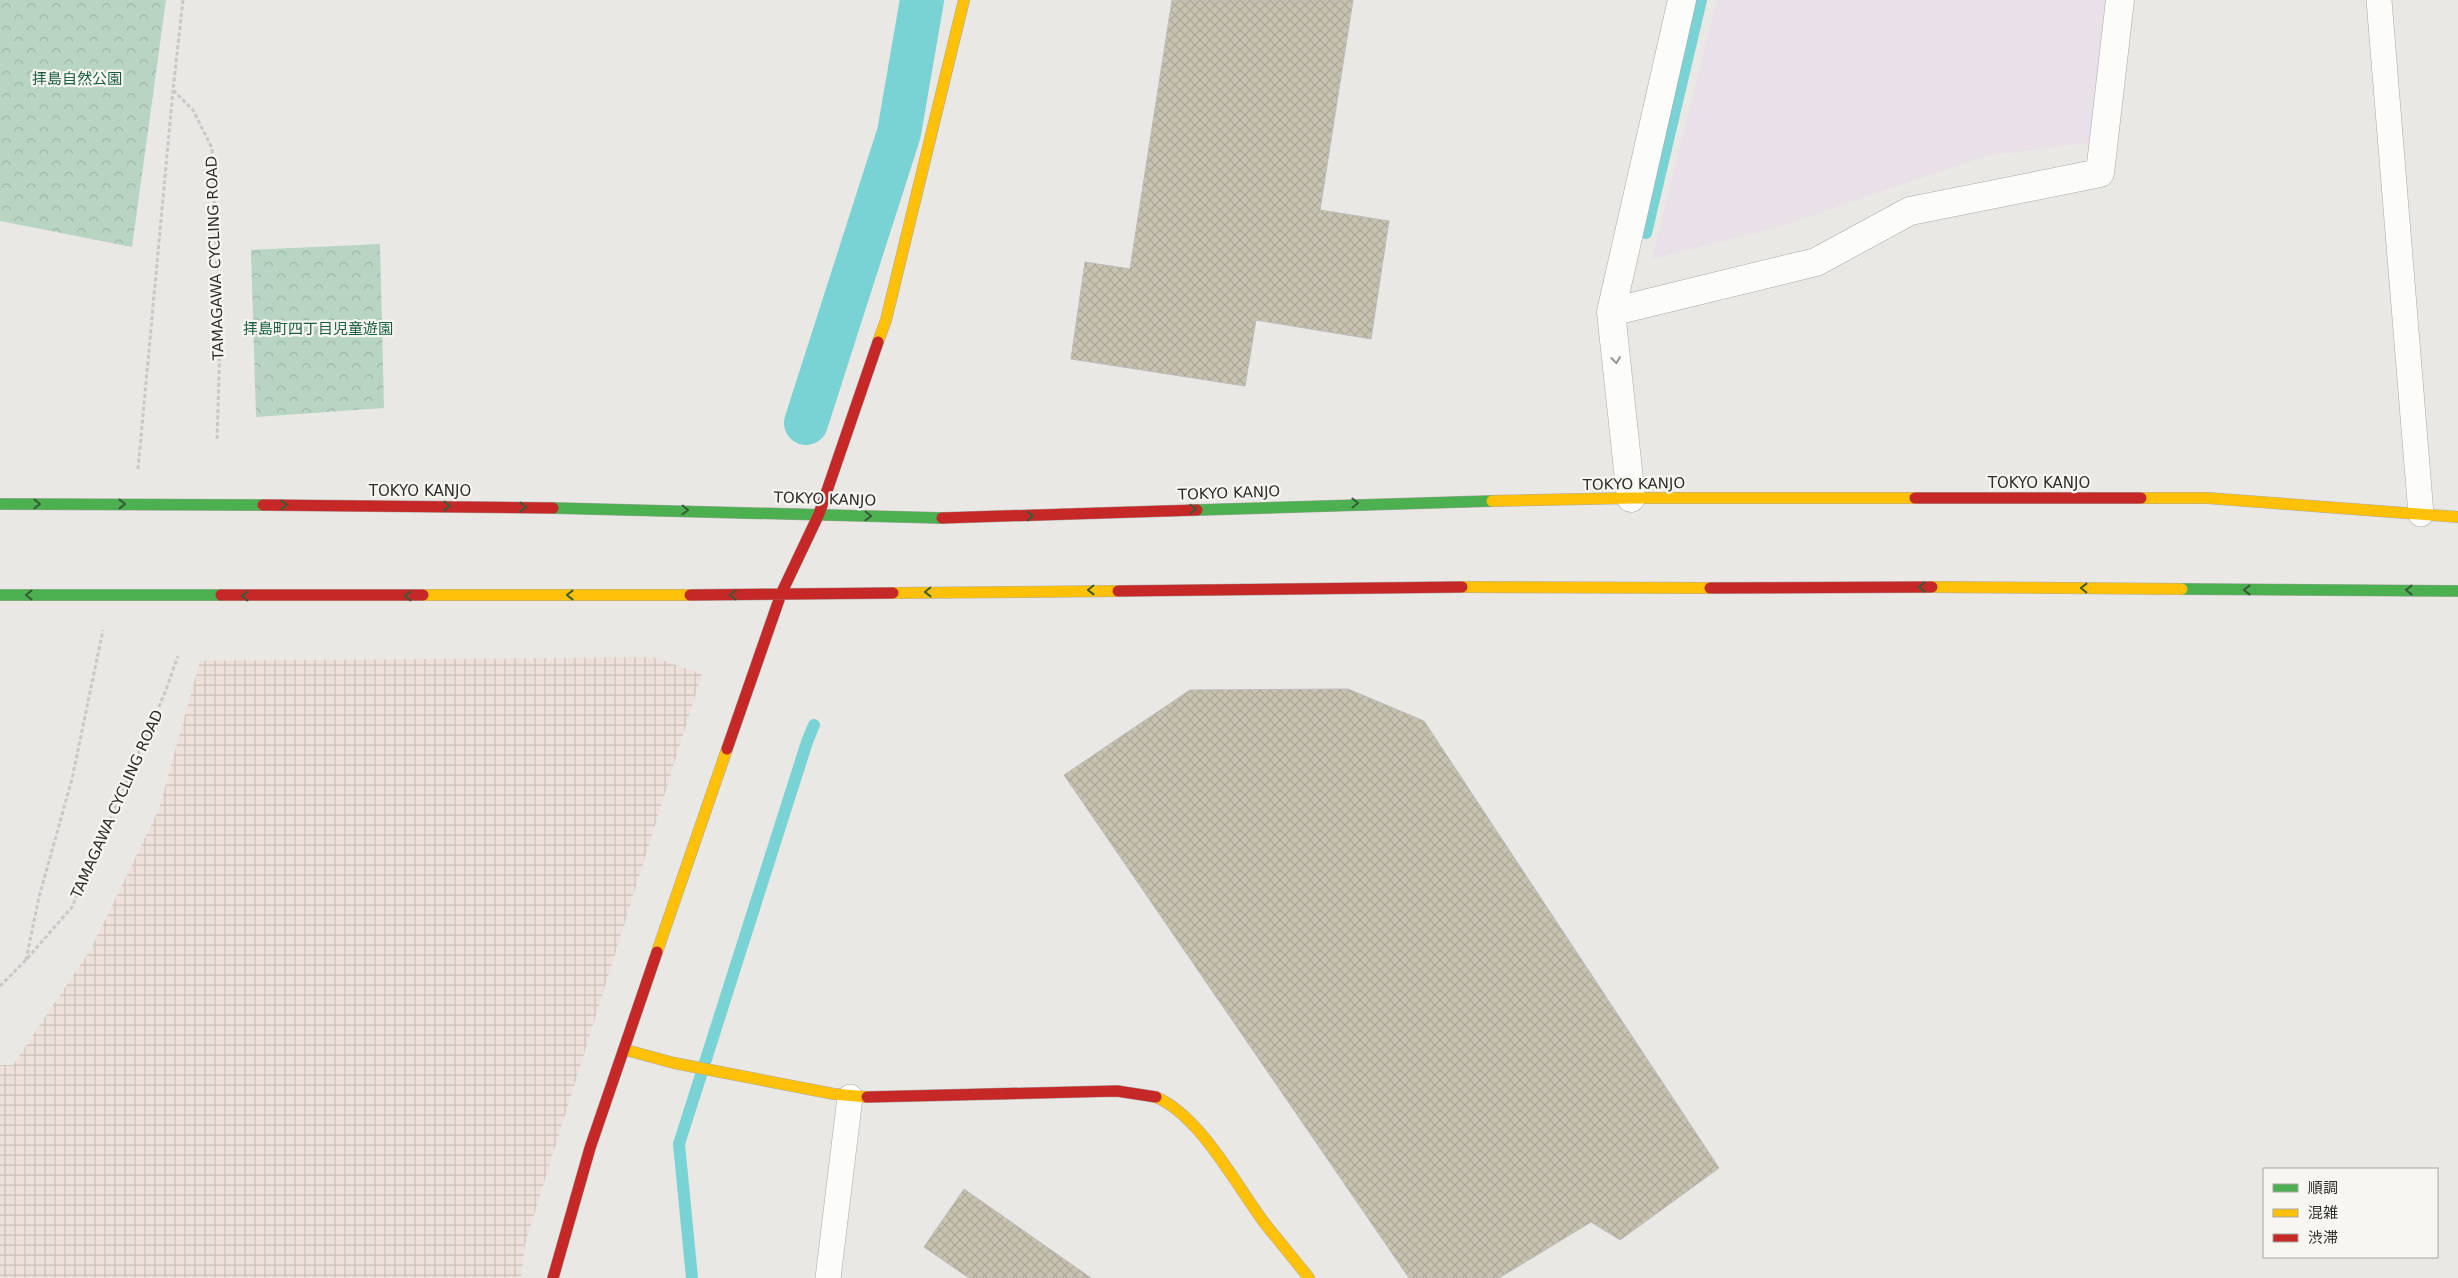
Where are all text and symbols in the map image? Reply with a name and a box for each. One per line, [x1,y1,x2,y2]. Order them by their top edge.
park label: 拝島自然公園 [32,70,122,88]
street label: TAMAGAWA CYCLING ROAD [202,155,228,362]
park label: 拝島町四丁目児童遊園 [243,320,393,338]
one-way arrow [1610,357,1621,365]
street label: TOKYO KANJO [1582,474,1685,494]
street label: TOKYO KANJO [1987,474,2090,492]
street label: TOKYO KANJO [368,482,471,500]
street label: TOKYO KANJO [1176,482,1281,504]
street label: TOKYO KANJO [772,488,877,510]
one-way arrow [1351,498,1359,509]
one-way arrow [33,499,41,509]
one-way arrow [118,499,126,509]
one-way arrow [281,500,289,510]
one-way arrow [444,501,451,511]
one-way arrow [520,502,527,512]
one-way arrow [1189,504,1197,515]
one-way arrow [682,505,690,515]
one-way arrow [864,510,872,521]
one-way arrow [1027,511,1035,522]
one-way arrow [1918,582,1926,592]
one-way arrow [2080,583,2088,594]
one-way arrow [2243,584,2251,595]
one-way arrow [1087,585,1094,595]
one-way arrow [2405,585,2413,595]
one-way arrow [924,587,932,597]
one-way arrow [25,590,32,600]
one-way arrow [566,590,574,600]
one-way arrow [728,590,736,600]
one-way arrow [241,591,248,601]
one-way arrow [403,591,411,601]
street label: TAMAGAWA CYCLING ROAD [67,707,167,902]
legend [2263,1168,2438,1258]
text: 順調 [2308,1179,2338,1197]
text: 混雑 [2308,1204,2338,1222]
text: 渋滞 [2308,1229,2338,1247]

